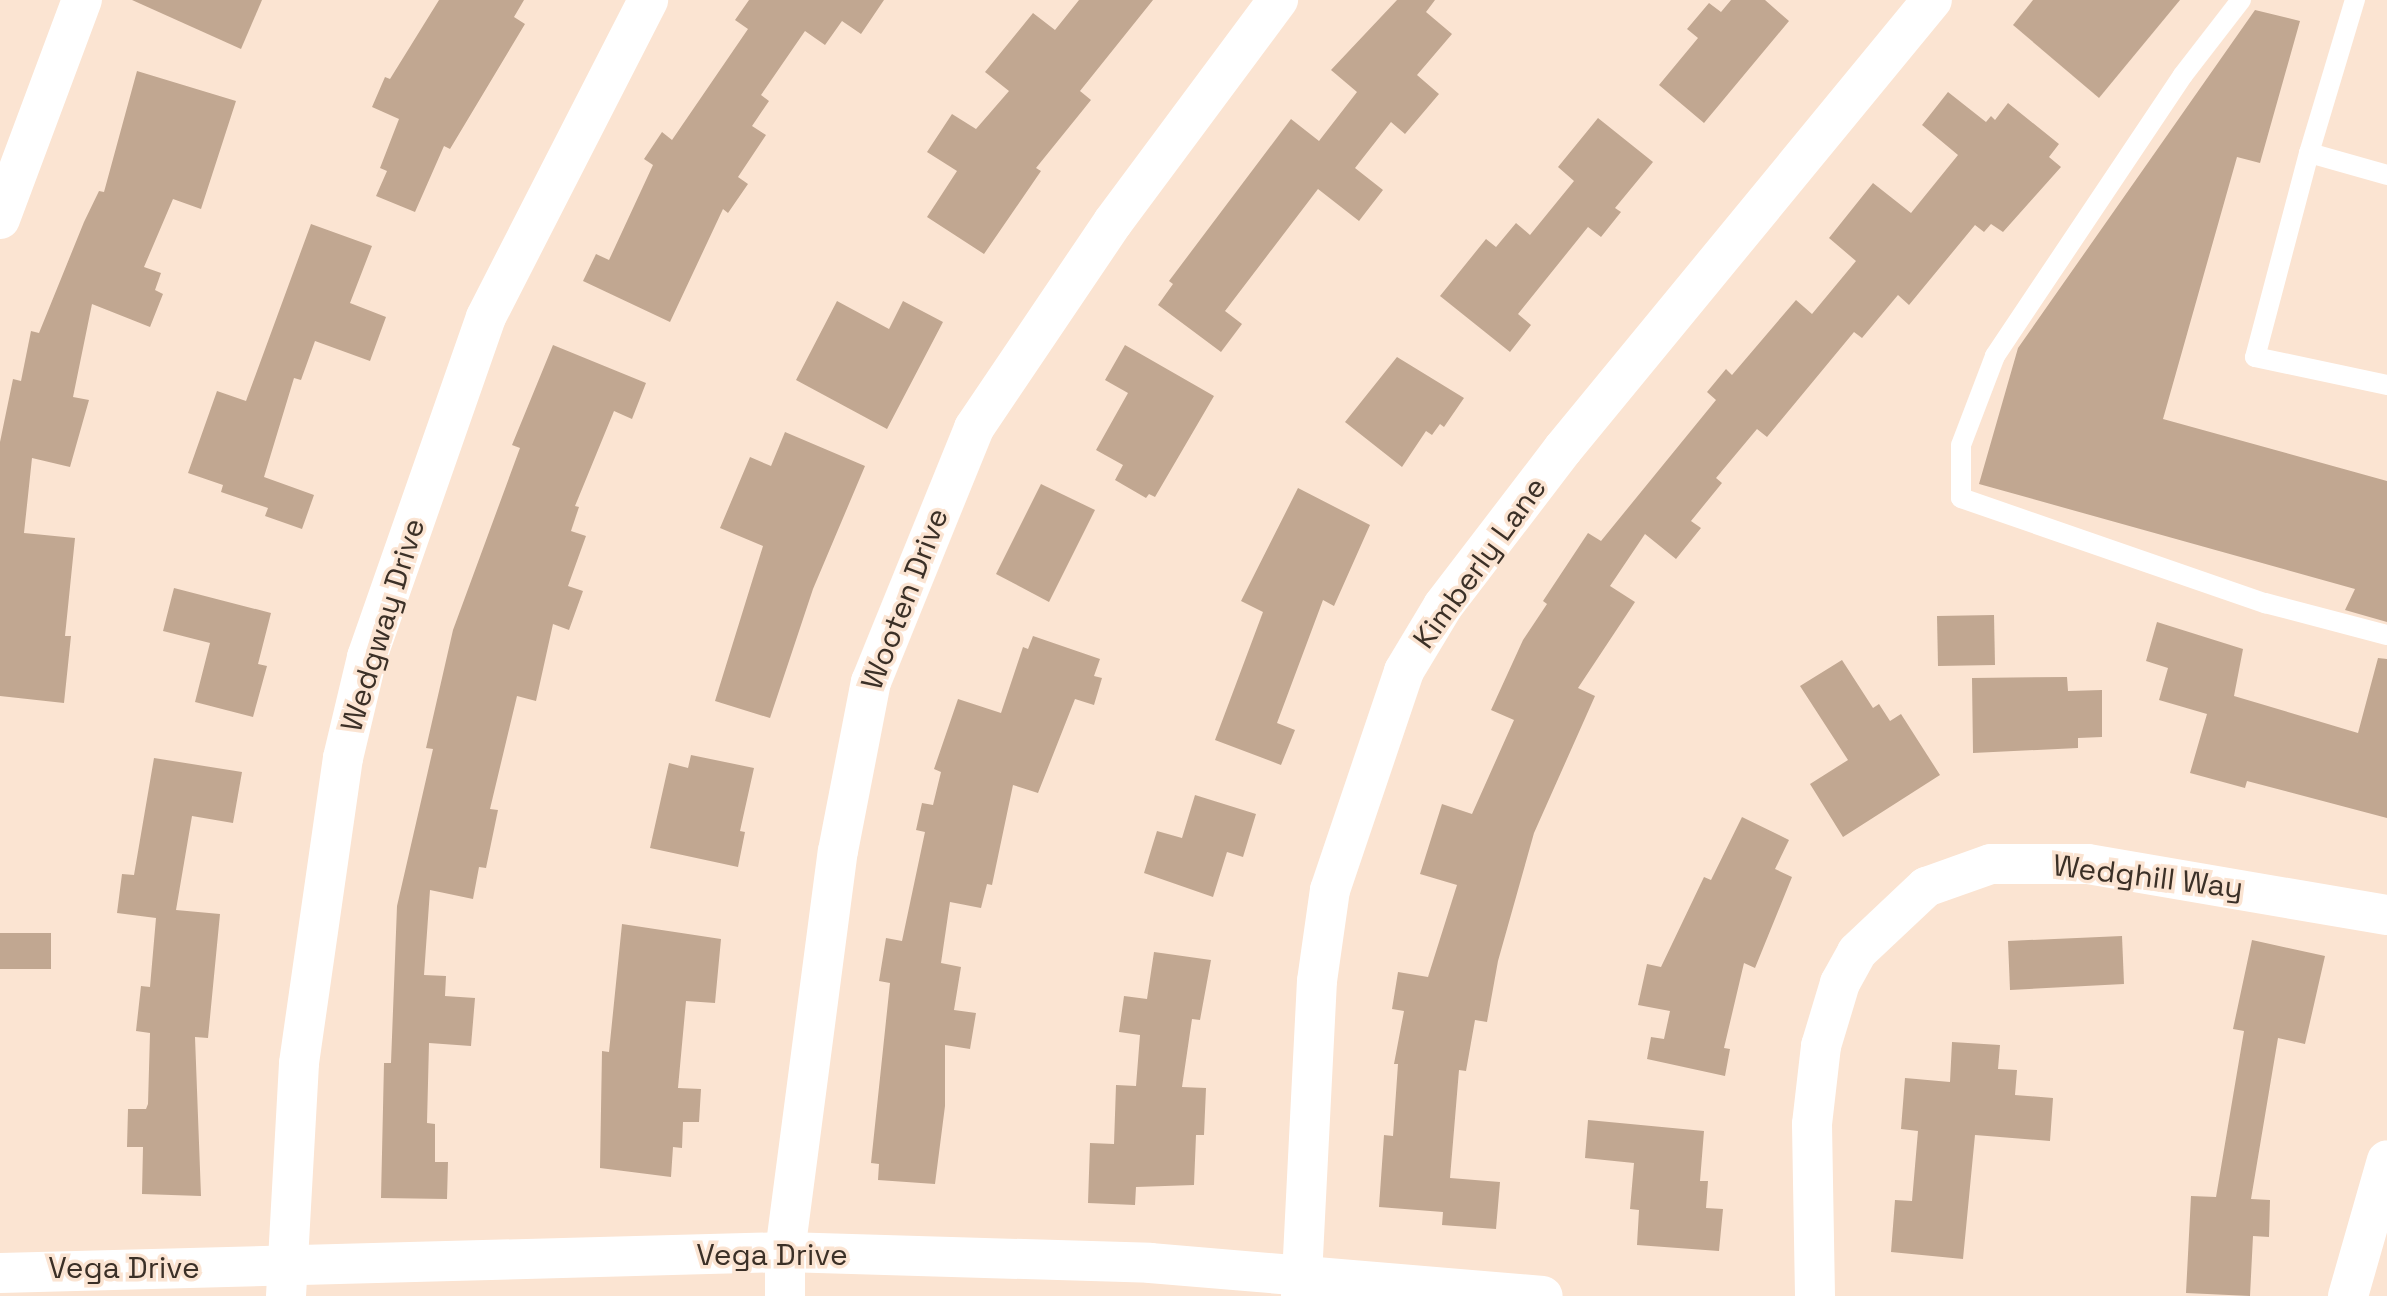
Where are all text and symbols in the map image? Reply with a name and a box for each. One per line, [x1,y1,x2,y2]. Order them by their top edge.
street label: Kimberly Lane [1406,470,1554,656]
street label: Wooten Drive [854,503,956,695]
street label: Wedgway Drive [334,514,432,736]
street label: Wedghill Way [2051,847,2245,907]
street label: Vega Drive [696,1237,848,1273]
street label: Vega Drive [48,1250,200,1286]

